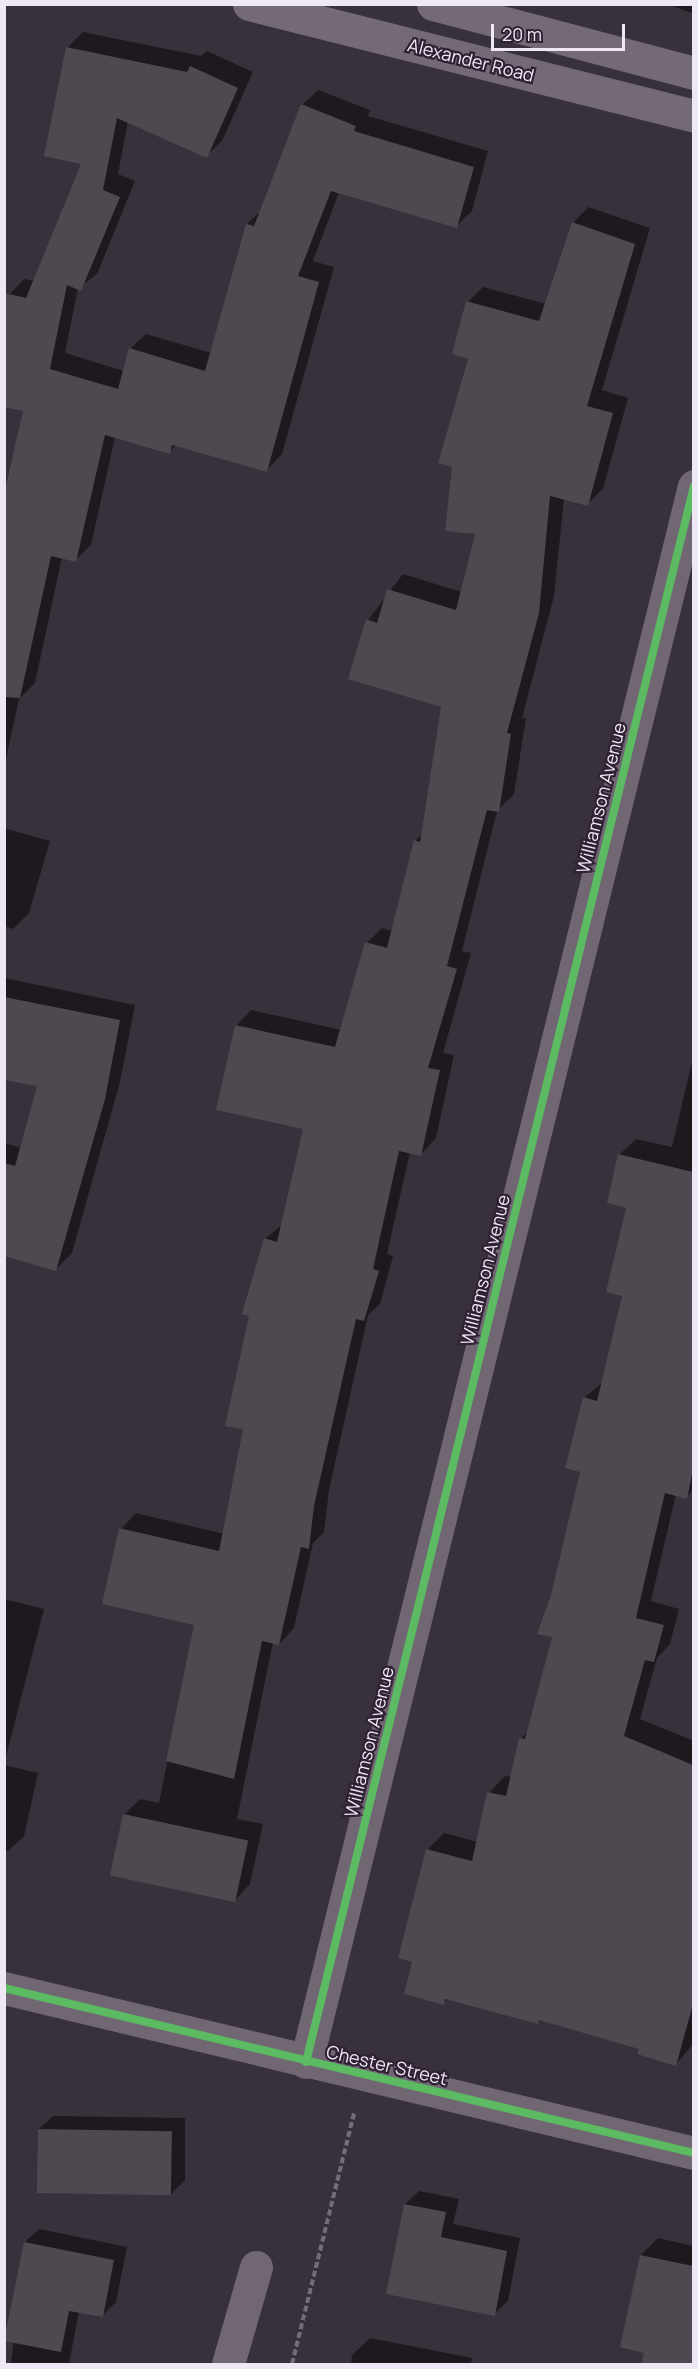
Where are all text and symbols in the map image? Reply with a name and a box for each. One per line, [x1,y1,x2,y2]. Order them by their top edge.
scale bar [494,12,628,50]
text: 20 m [502,22,542,46]
street label: Alexander Road [406,34,536,86]
street label: Williamson Avenue [572,720,630,876]
street label: Williamson Avenue [456,1192,514,1348]
street label: Williamson Avenue [340,1664,398,1820]
street label: Chester Street [324,2041,450,2089]

